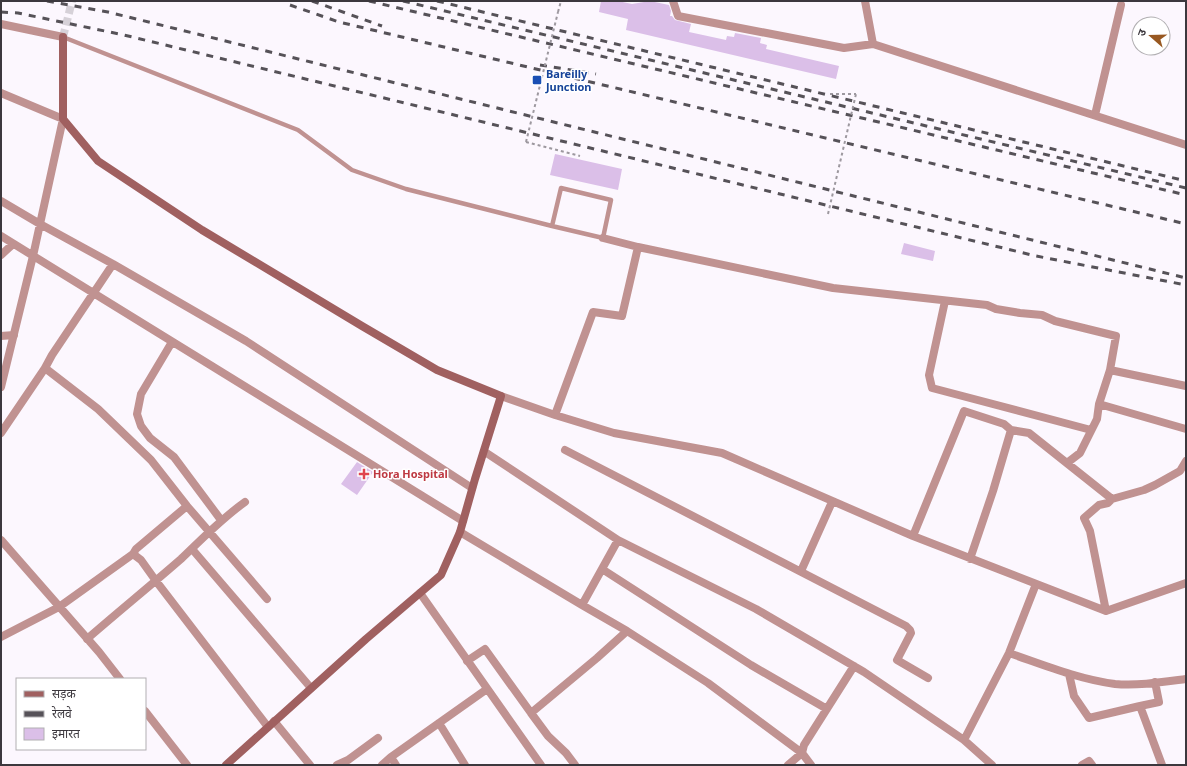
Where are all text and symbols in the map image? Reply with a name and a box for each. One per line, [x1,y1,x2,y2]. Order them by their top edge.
north arrow [1131,16,1171,56]
text: उ [1135,27,1150,38]
place label: Bareilly Junction [545,68,591,95]
marker: Bareilly Junction [531,74,543,86]
marker: Hora Hospital [358,468,370,480]
place label: Hora Hospital [373,468,448,482]
legend [16,678,146,750]
text: सड़क [52,687,77,703]
text: रेलवे [52,706,72,723]
text: इमारत [52,727,81,743]

